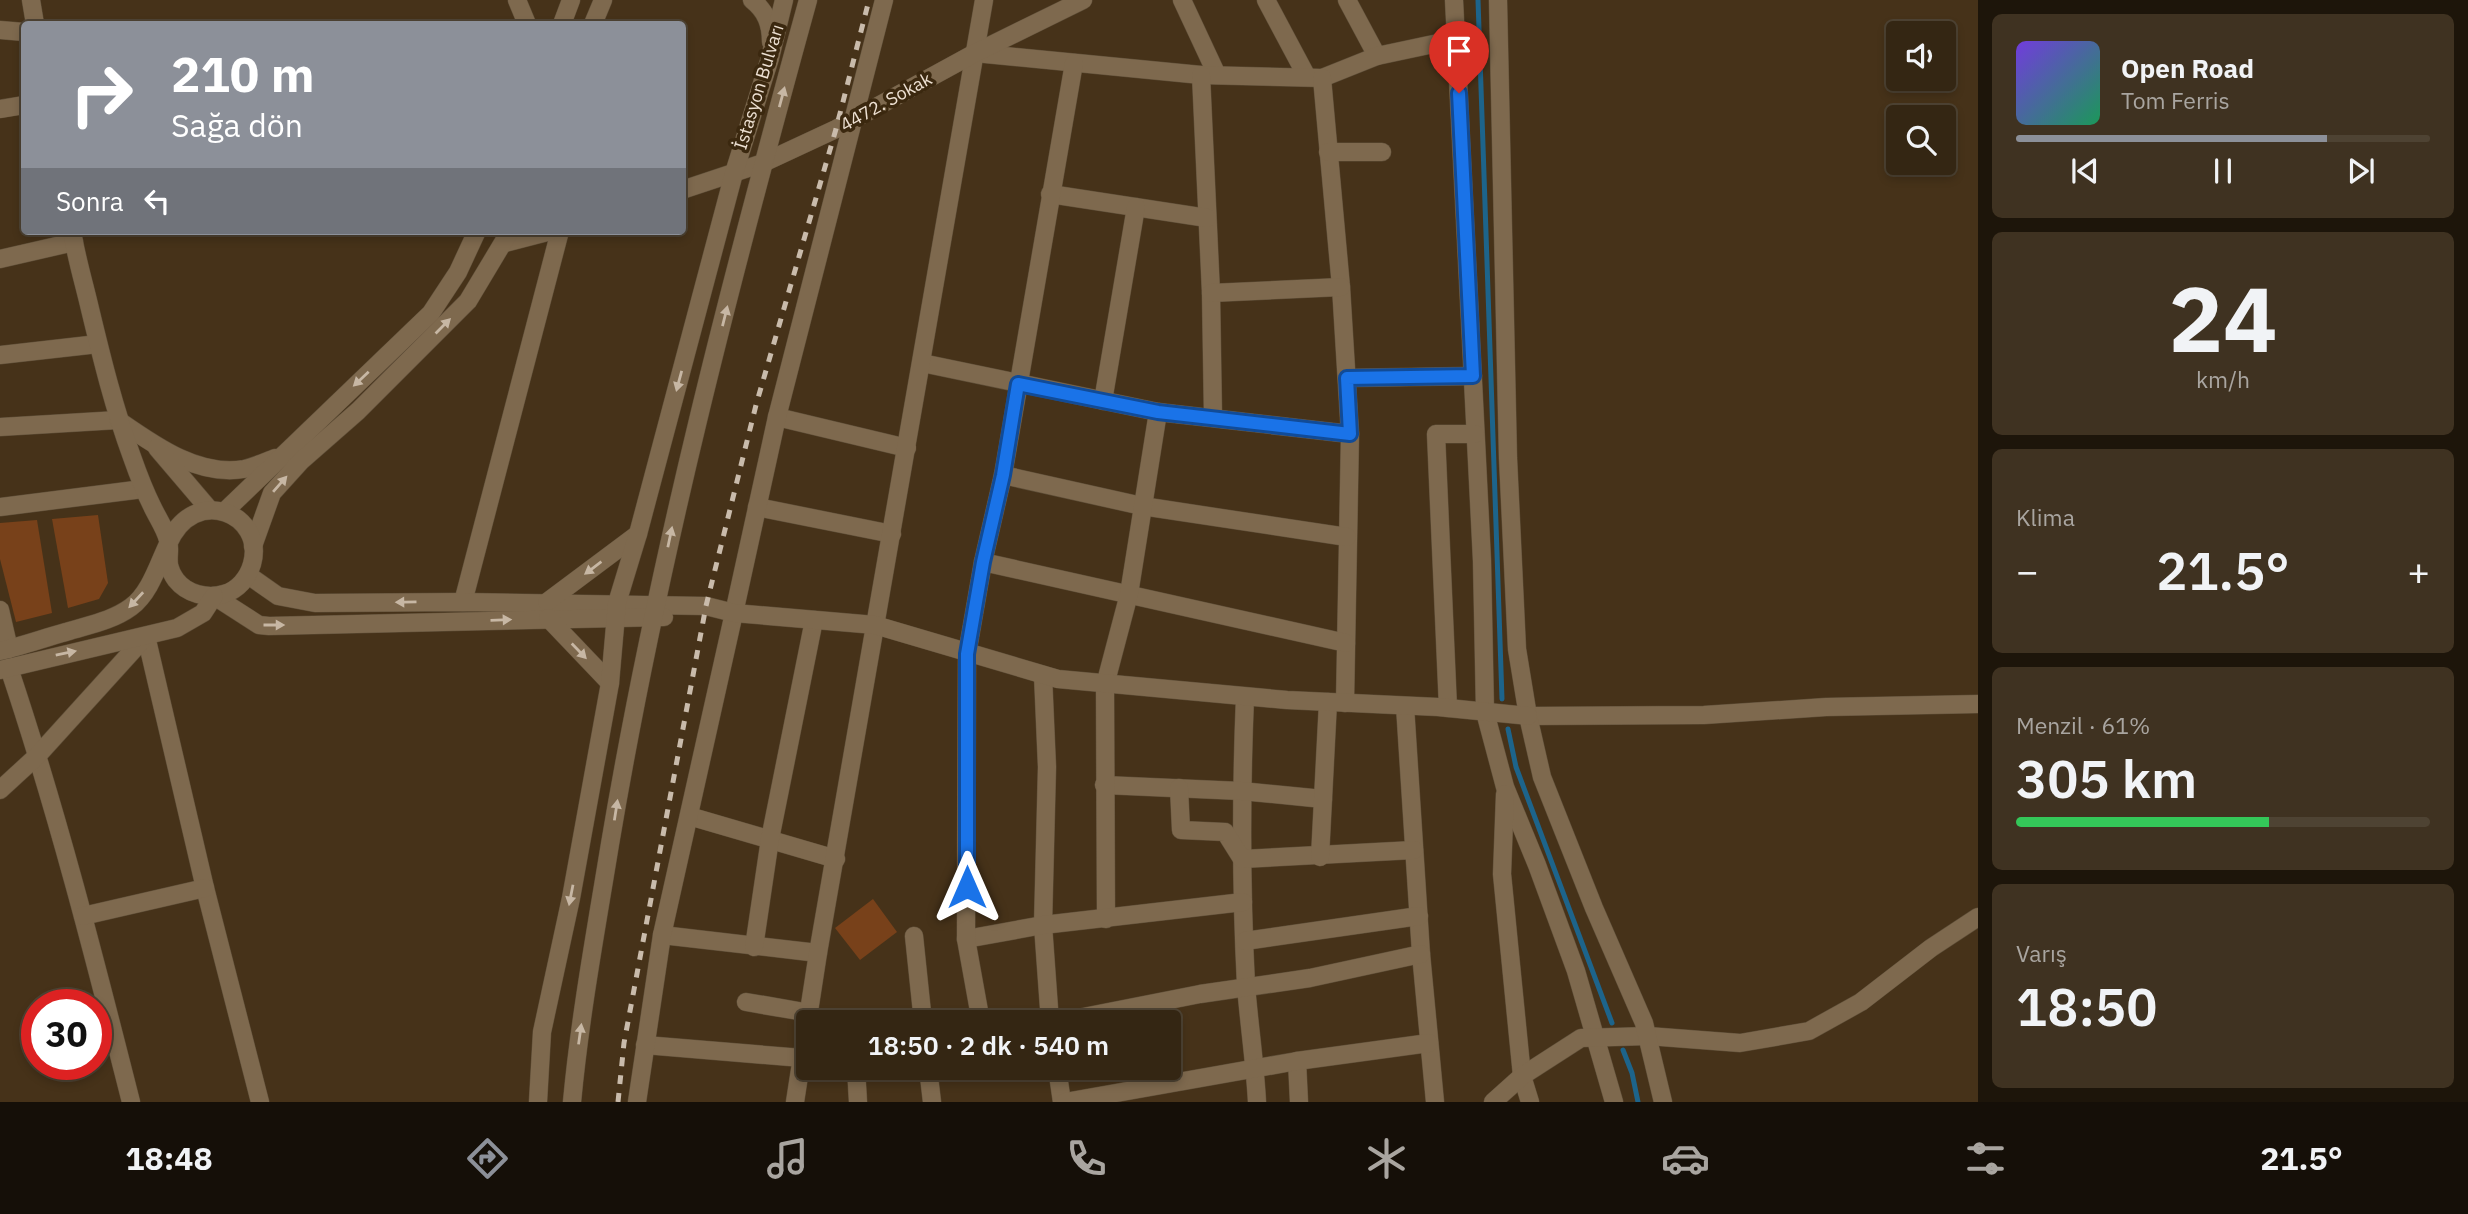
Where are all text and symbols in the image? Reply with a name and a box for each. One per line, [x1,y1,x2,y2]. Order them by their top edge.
street label: İstasyon Bulvarı [729,21,788,152]
pin [1429,21,1489,93]
map controls [1886,21,1956,175]
button: sound [1886,21,1956,91]
icon: arrive [1440,32,1478,70]
text: 210 m [171,42,315,105]
icon: right [56,49,147,140]
text: Open Road [2121,51,2254,85]
street label: 4472. Sokak [836,67,936,136]
text: Tom Ferris [2121,85,2230,115]
one-way arrow [777,86,787,107]
text: Sağa dön [171,104,303,146]
button: search [1886,105,1956,175]
icon: previous [2066,152,2104,190]
icon: pause [2204,152,2242,190]
icon: next [2342,152,2380,190]
icon: left [138,182,176,220]
text: Sonra [56,184,124,218]
text: 24 [2168,259,2278,377]
one-way arrow [720,305,731,327]
one-way arrow [435,317,452,334]
text: km/h [2196,364,2250,394]
one-way arrow [352,370,369,387]
one-way arrow [673,371,683,392]
one-way arrow [272,475,288,493]
text: Klima [2016,502,2075,532]
one-way arrow [664,526,675,548]
text: 21.5° [2156,537,2290,604]
text: − [2016,546,2039,595]
text: + [2407,546,2430,595]
one-way arrow [584,561,602,576]
one-way arrow [128,591,144,609]
one-way arrow [394,597,416,608]
one-way arrow [490,614,512,625]
one-way arrow [263,619,285,631]
one-way arrow [571,642,587,660]
one-way arrow [55,648,77,659]
text: Menzil · 61% [2016,710,2150,740]
text: 305 km [2016,745,2197,812]
one-way arrow [611,798,622,820]
position arrow [930,850,1004,924]
one-way arrow [566,884,577,906]
text: Varış [2016,938,2067,968]
text: 18:50 [2016,973,2157,1040]
speed limit sign: 30 [21,989,112,1080]
one-way arrow [575,1023,586,1045]
text: 18:50 · 2 dk · 540 m [868,1028,1109,1062]
icon: directions [463,1134,512,1183]
icon: music [763,1134,812,1183]
icon: phone [1062,1134,1111,1183]
icon: climate [1362,1134,1411,1183]
icon: car [1661,1134,1710,1183]
icon: filters [1961,1134,2010,1183]
text: 18:48 [125,1137,213,1179]
text: 21.5° [2260,1137,2343,1179]

